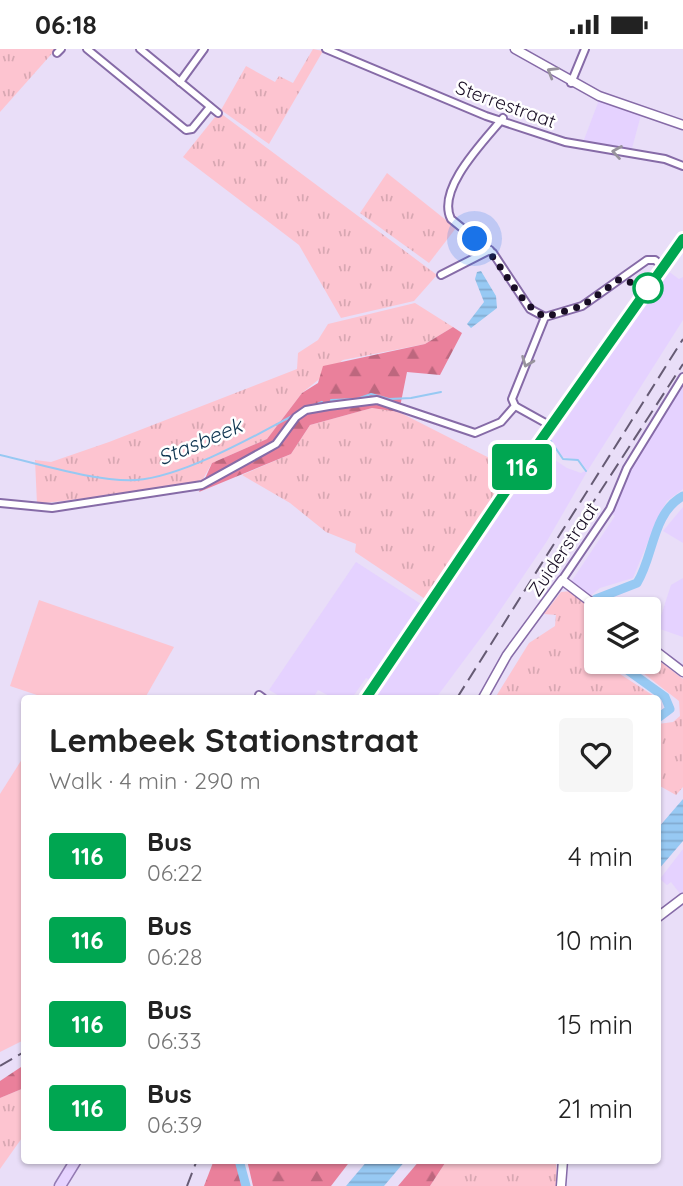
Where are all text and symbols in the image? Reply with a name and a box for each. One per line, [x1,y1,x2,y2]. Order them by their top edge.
text: 06:18 [35,8,97,41]
one-way arrow [547,67,560,80]
street label: Sterrestraat [453,75,559,133]
one-way arrow [611,145,622,160]
your location [457,221,492,256]
unlabelled marker [633,273,663,303]
one-way arrow [521,355,535,367]
water label: Stasbeek [153,411,247,470]
line badge: 116 [482,444,562,490]
text: 116 [506,452,538,482]
street label: Zuiderstraat [523,497,603,601]
map controls [584,597,661,674]
button: layers [584,597,661,674]
button: heart [559,718,633,792]
text: Lembeek Stationstraat [49,719,419,760]
text: Walk · 4 min · 290 m [49,766,261,795]
text: Bus [147,825,192,858]
text: 4 min [568,840,633,873]
text: 116 [72,841,103,871]
text: 06:22 [147,858,203,887]
text: Bus [147,909,192,942]
text: 10 min [557,924,633,957]
text: 116 [72,925,103,955]
text: 06:28 [147,942,203,971]
text: Bus [147,993,192,1026]
text: 15 min [558,1008,633,1041]
text: 116 [72,1009,103,1039]
text: 06:33 [147,1026,201,1055]
text: Bus [147,1077,192,1110]
text: 21 min [558,1092,633,1125]
text: 116 [72,1093,103,1123]
text: 06:39 [147,1110,202,1139]

